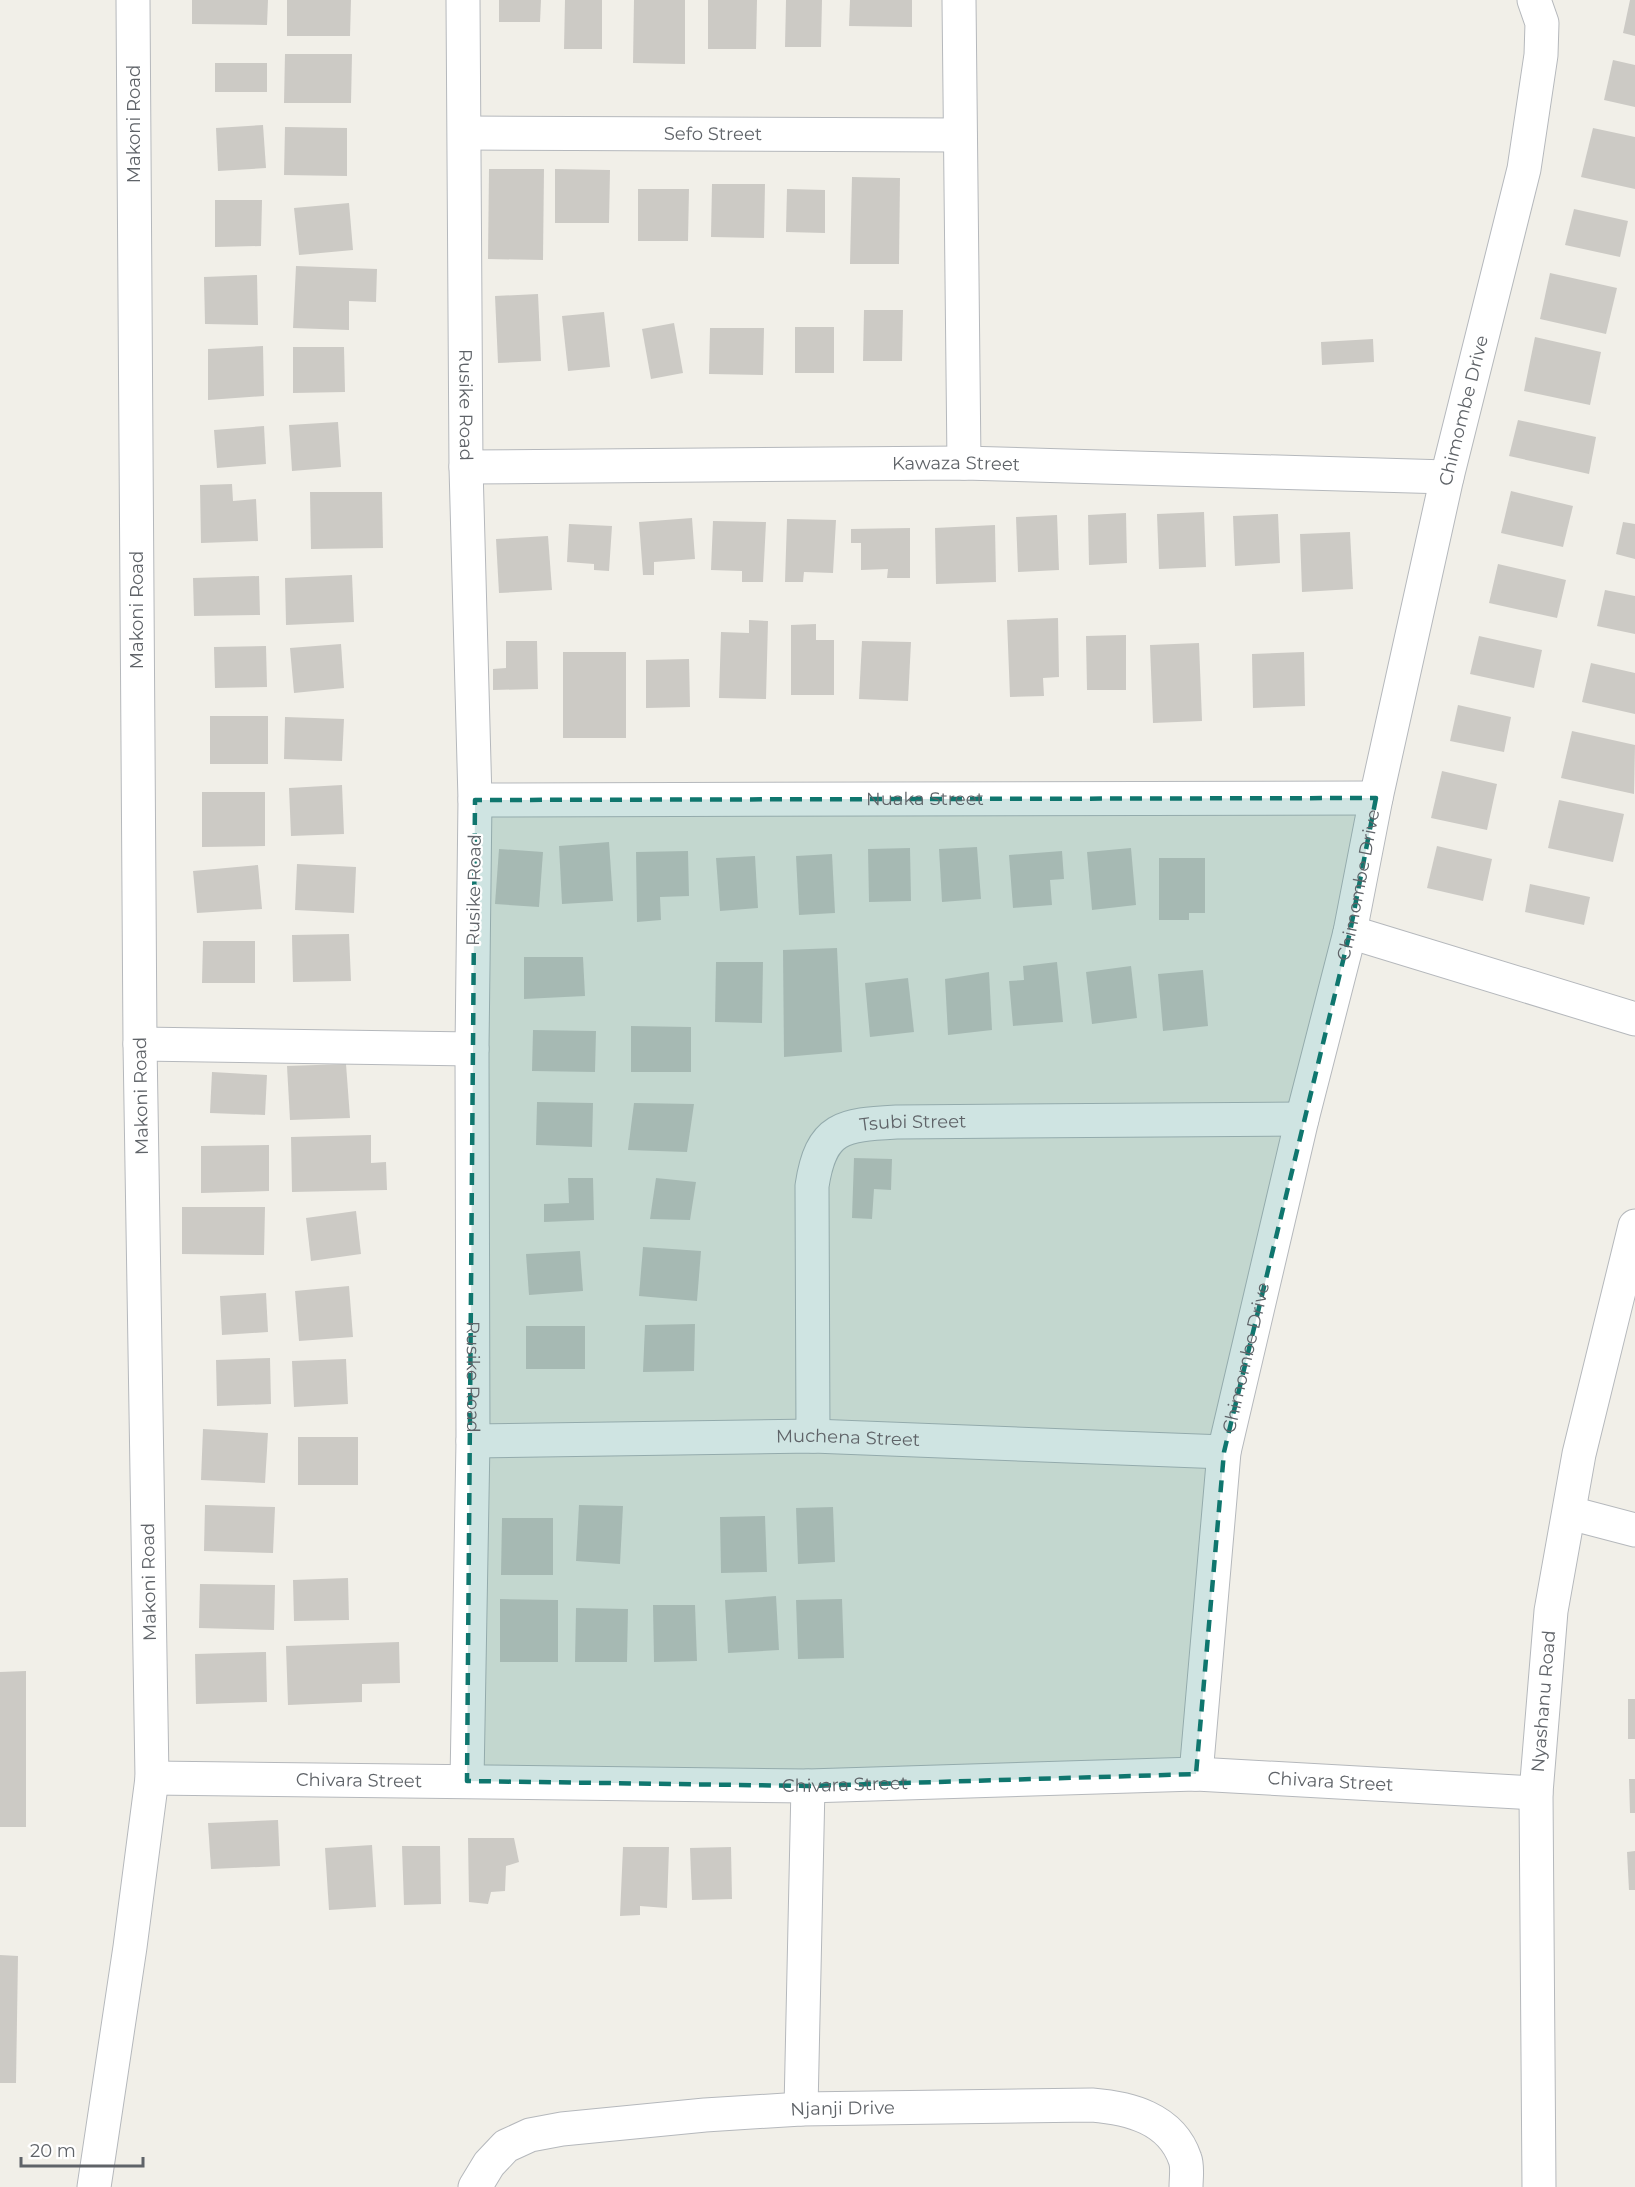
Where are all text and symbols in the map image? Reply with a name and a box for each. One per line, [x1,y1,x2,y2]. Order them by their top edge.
street label: Makoni Road [123,65,145,183]
street label: Sefo Street [664,123,762,145]
street label: Chimombe Drive [1434,333,1493,488]
street label: Rusike Road [454,349,477,461]
street label: Kawaza Street [892,452,1020,476]
street label: Makoni Road [126,551,148,669]
street label: Nuaka Street [866,788,984,810]
street label: Chimombe Drive [1332,807,1385,963]
street label: Rusike Road [462,834,486,946]
street label: Makoni Road [129,1037,153,1155]
street label: Tsubi Street [858,1110,966,1136]
street label: Chimombe Drive [1218,1280,1274,1435]
street label: Rusike Road [462,1321,484,1433]
street label: Muchena Street [776,1425,920,1451]
street label: Makoni Road [137,1523,161,1641]
street label: Nyashanu Road [1527,1629,1560,1773]
street label: Chivara Street [1267,1767,1394,1796]
street label: Chivara Street [296,1769,422,1792]
street label: Chivara Street [782,1772,908,1797]
street label: Njanji Drive [790,2097,895,2121]
scale bar [21,2130,142,2168]
text: 20 m [30,2140,76,2162]

